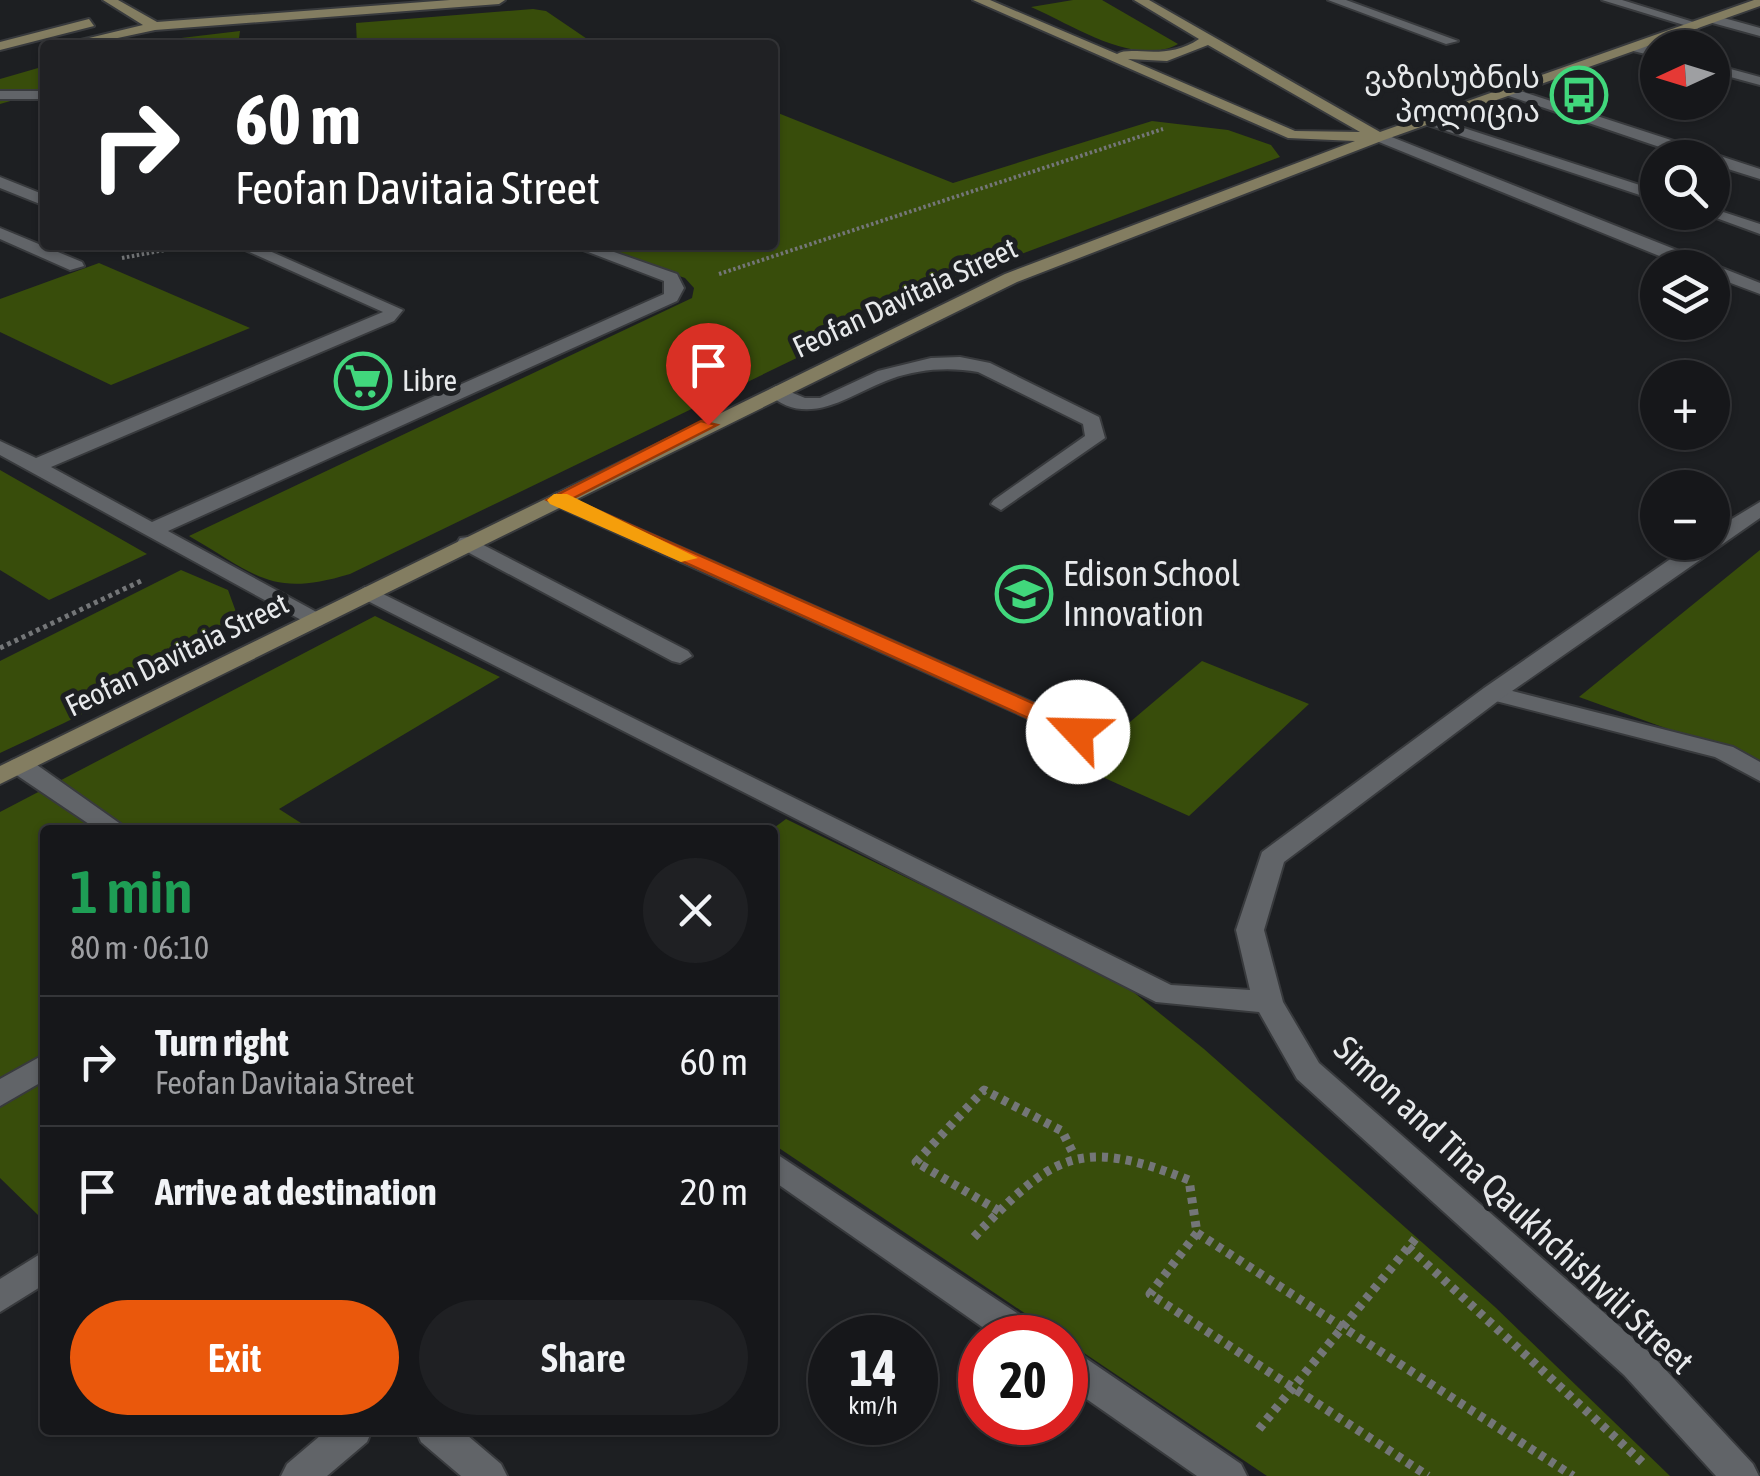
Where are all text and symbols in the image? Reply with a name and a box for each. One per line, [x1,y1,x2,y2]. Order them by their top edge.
north arrow [1640,30,1730,120]
map controls [1640,30,1730,560]
place label: ვაზისუბნის პოლიცია [1364,60,1540,130]
bus stop icon: ვაზისუბნის პოლიცია [1549,65,1609,125]
text: 60 m [235,79,361,159]
icon: right [70,80,200,210]
button: search [1640,140,1730,230]
text: Feofan Davitaia Street [235,162,600,214]
street label: Feofan Davitaia Street [787,230,1022,364]
button: layers [1640,250,1730,340]
pin [666,323,751,426]
icon: arrive [681,338,736,393]
supermarket icon: Libre [333,351,393,411]
button: + [1640,360,1730,450]
place label: Libre [402,363,457,397]
button: − [1640,470,1730,560]
place label: Edison School Innovation [1063,553,1240,633]
school or university icon: Edison School Innovation [994,564,1054,624]
street label: Feofan Davitaia Street [60,585,293,723]
position arrow [1026,680,1130,784]
text: 1 min [70,857,193,926]
button: close [643,858,748,963]
text: 80 m · 06:10 [70,929,209,966]
text: Turn right [155,1021,289,1064]
street label: Simon and Tina Qaukhchishvili Street [1327,1027,1702,1381]
icon: right [70,1034,125,1089]
text: 60 m [680,1040,748,1083]
text: Feofan Davitaia Street [155,1064,415,1101]
icon: arrive [70,1164,125,1219]
text: Arrive at destination [155,1170,437,1213]
text: 20 m [680,1170,748,1213]
button: Exit [70,1300,399,1415]
button: Share [419,1300,748,1415]
speed limit sign: 20 [958,1315,1088,1445]
text: 14 [849,1339,896,1397]
text: km/h [848,1391,898,1419]

